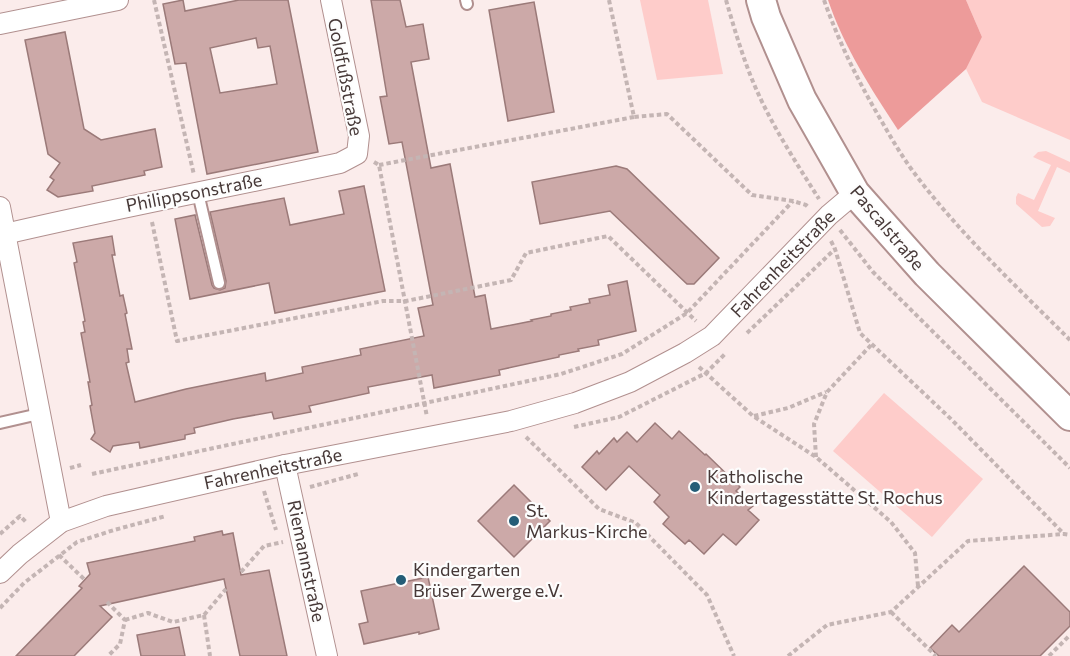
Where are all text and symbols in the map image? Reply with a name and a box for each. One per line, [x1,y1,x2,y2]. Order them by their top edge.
street label: Goldfußstraße [324,16,368,137]
street label: Philippsonstraße [124,168,264,216]
street label: Pascalstraße [846,180,930,274]
street label: Fahrenheitstraße [726,205,839,321]
street label: Fahrenheitstraße [202,443,344,493]
place label: Katholische Kindertagesstätte St. Rochus [707,465,943,508]
marker: Katholische Kindertagesstätte St. Rochus [688,480,702,494]
street label: Riemannstraße [283,498,331,624]
place label: St. Markus-Kirche [526,499,648,542]
marker: St. Markus-Kirche [507,514,521,528]
place label: Kindergarten Brüser Zwerge e.V. [413,558,563,601]
marker: Kindergarten Brüser Zwerge e.V. [394,573,408,587]

